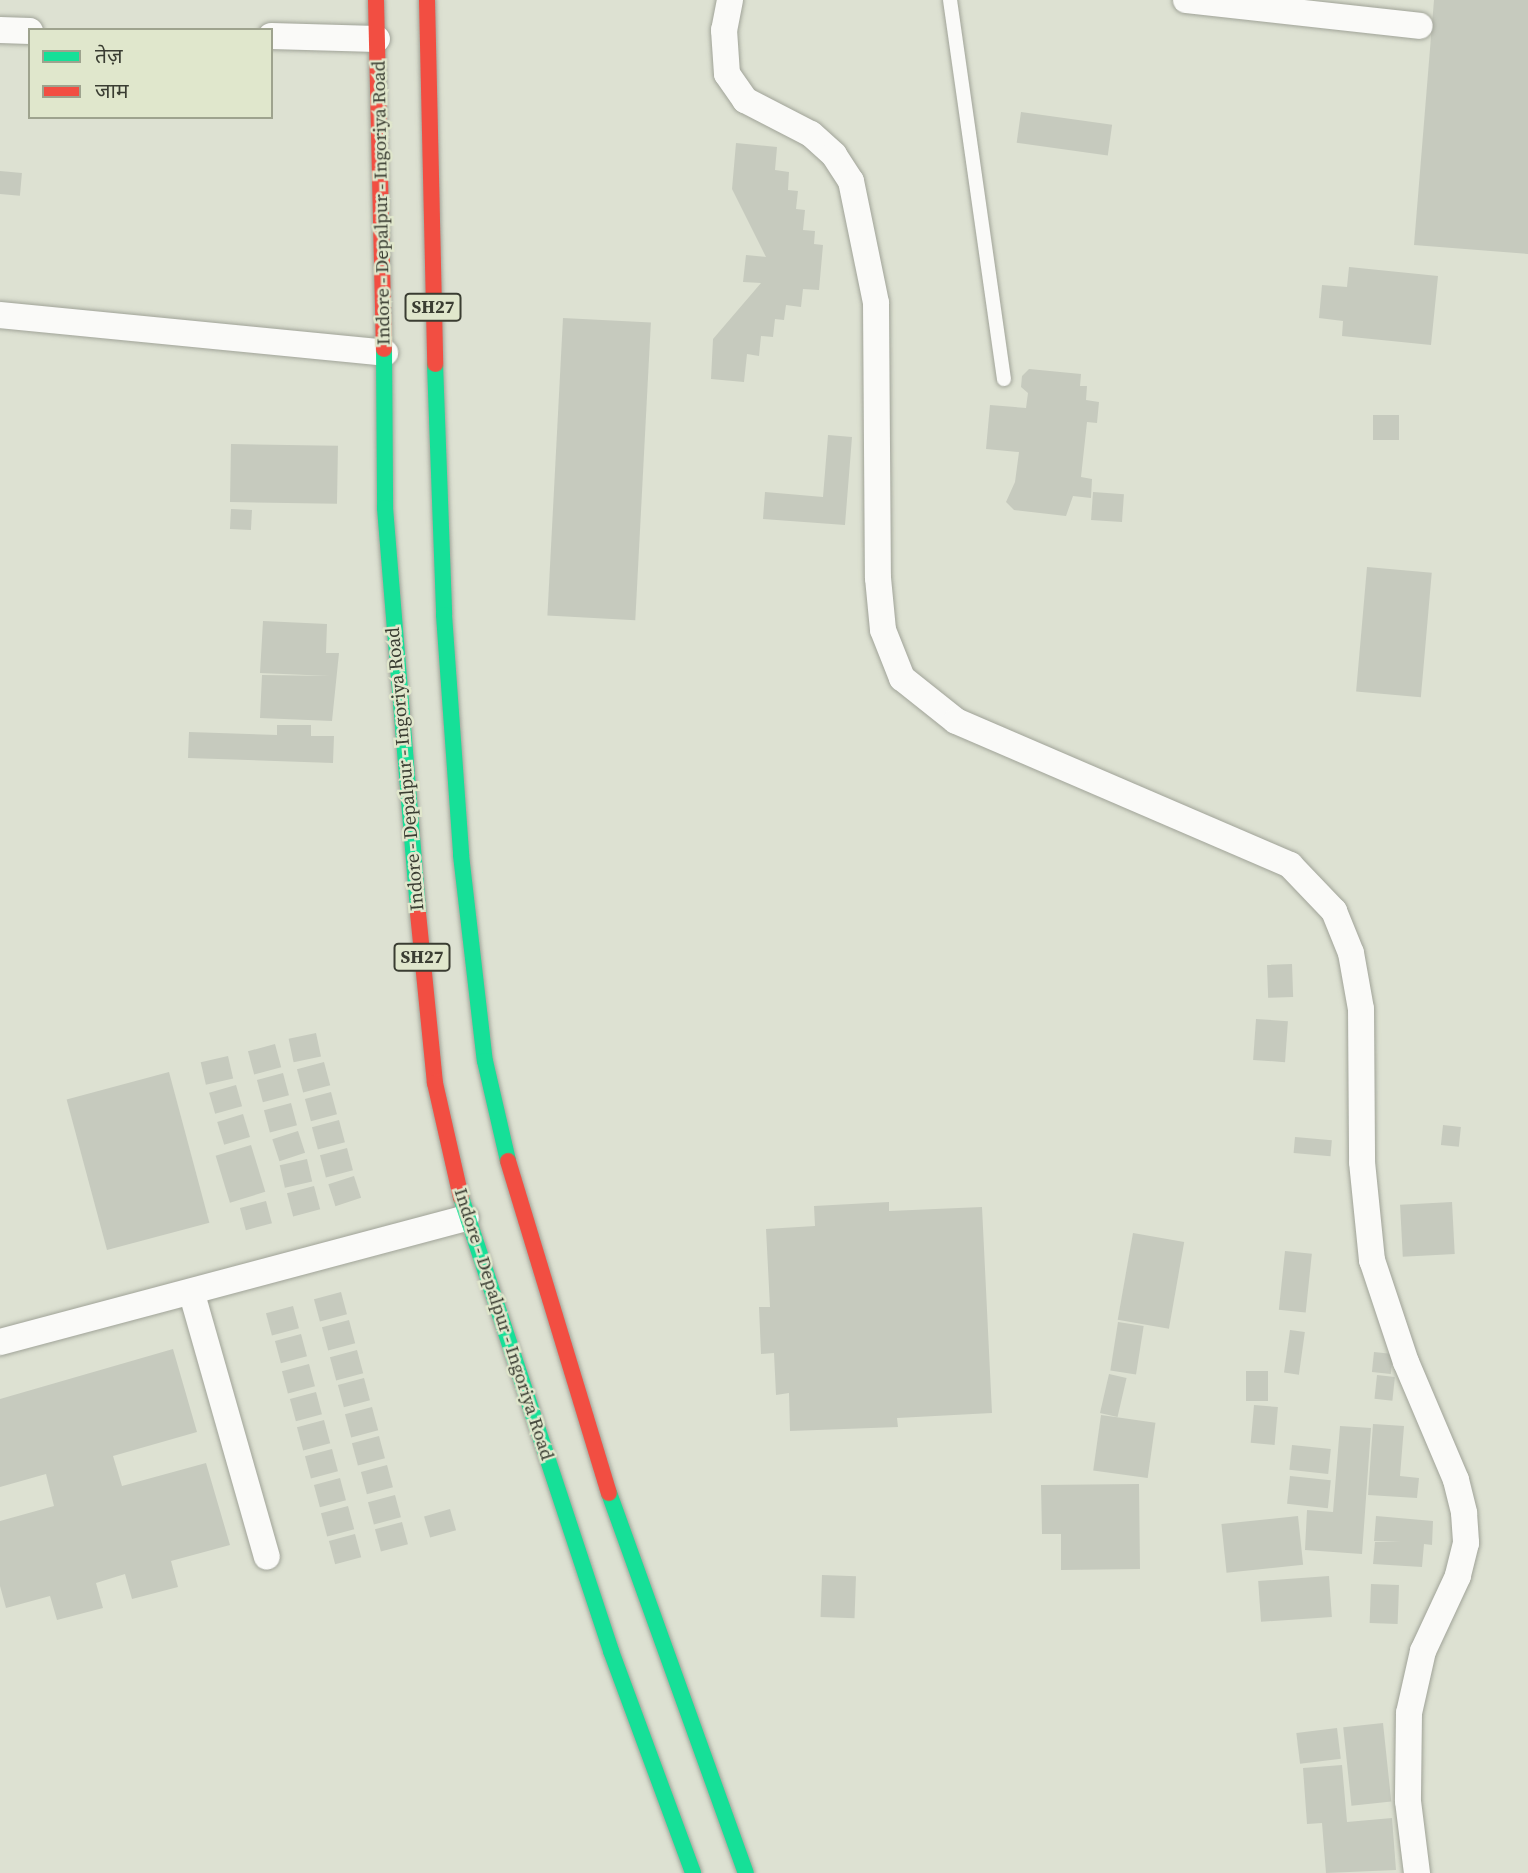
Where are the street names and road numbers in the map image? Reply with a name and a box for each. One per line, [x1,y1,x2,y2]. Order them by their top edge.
street label: Indore - Depalpur - Ingoriya Road [367,61,395,345]
road number: SH27 [403,292,463,321]
street label: Indore - Depalpur - Ingoriya Road [381,626,429,912]
road number: SH27 [392,942,452,972]
street label: Indore - Depalpur - Ingoriya Road [449,1185,559,1463]

